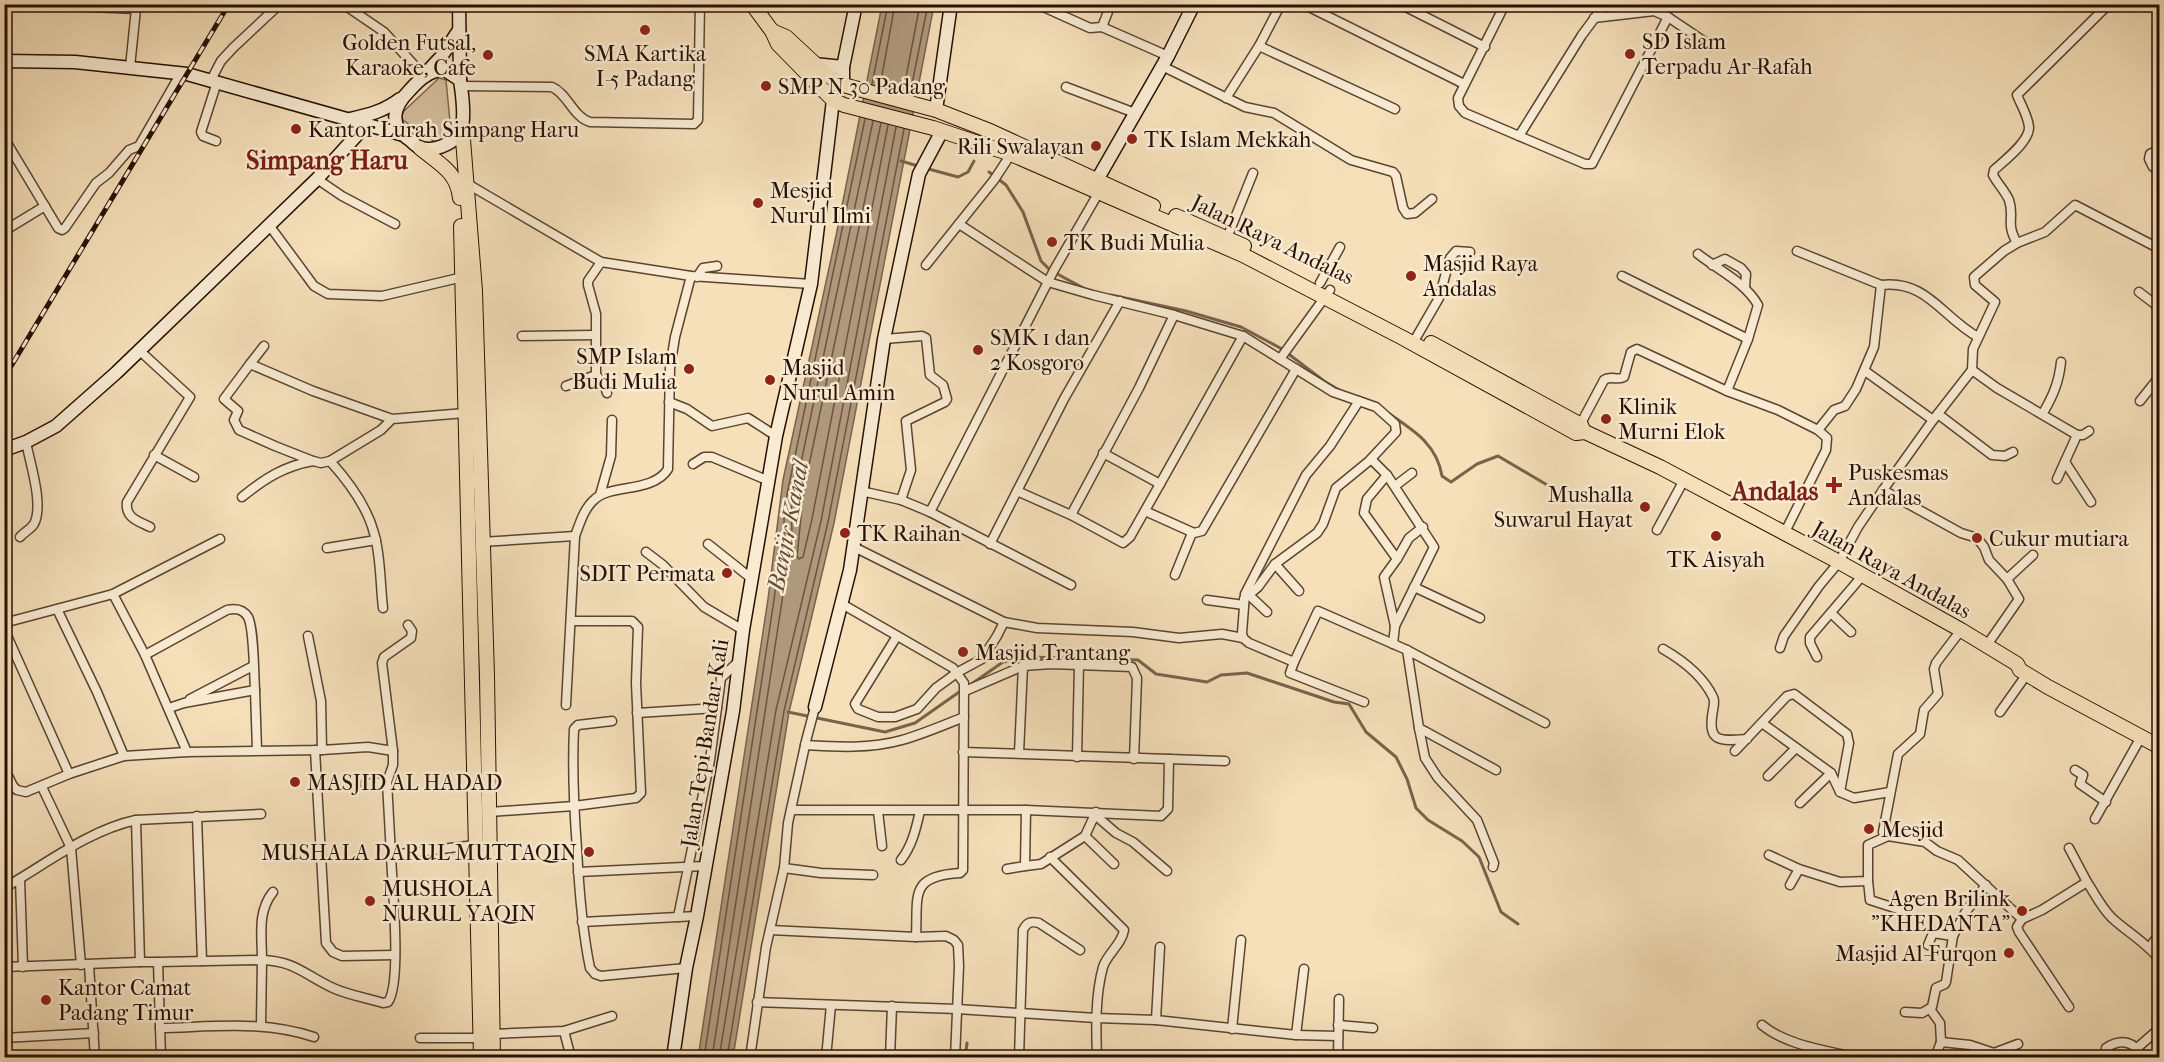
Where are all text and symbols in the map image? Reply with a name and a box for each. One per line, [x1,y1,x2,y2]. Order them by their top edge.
marker: SMA Kartika I-5 Padang [638,23,652,37]
place label: SD Islam Terpadu Ar-Rafah [1642,29,1813,80]
place label: Golden Futsal, Karaoke, Cafe [342,30,476,81]
place label: SMA Kartika I-5 Padang [584,41,707,92]
marker: SD Islam Terpadu Ar-Rafah [1623,47,1637,61]
marker: Golden Futsal, Karaoke, Cafe [481,48,495,62]
place label: SMP N 30 Padang [778,74,945,100]
marker: SMP N 30 Padang [759,79,773,93]
place label: Kantor Lurah Simpang Haru [308,117,580,143]
marker: Kantor Lurah Simpang Haru [289,122,303,136]
place label: TK Islam Mekkah [1144,127,1312,153]
marker: TK Islam Mekkah [1125,132,1139,146]
place label: Rili Swalayan [957,134,1084,160]
marker: Rili Swalayan [1089,139,1103,153]
district label: Simpang Haru [246,145,408,176]
place label: Mesjid Nurul Ilmi [770,178,871,229]
street label: Jalan Raya Andalas [1185,188,1358,291]
marker: Mesjid Nurul Ilmi [751,196,765,210]
place label: TK Budi Mulia [1064,230,1205,256]
marker: TK Budi Mulia [1045,235,1059,249]
place label: Masjid Raya Andalas [1422,251,1539,302]
marker: Masjid Raya Andalas [1404,269,1418,283]
place label: SMK 1 dan 2 Kosgoro [990,325,1090,376]
marker: SMK 1 dan 2 Kosgoro [971,343,985,357]
place label: SMP Islam Budi Mulia [572,344,678,395]
place label: Masjid Nurul Amin [782,355,895,406]
marker: SMP Islam Budi Mulia [682,362,696,376]
marker: Masjid Nurul Amin [763,373,777,387]
place label: Klinik Murni Elok [1618,394,1726,445]
marker: Klinik Murni Elok [1599,412,1613,426]
water label: Banjir Kanal [761,455,815,596]
place label: Puskesmas Andalas [1847,460,1948,511]
district label: Andalas [1730,476,1819,507]
marker: Puskesmas Andalas [1825,476,1843,494]
place label: Mushalla Suwarul Hayat [1494,482,1634,533]
marker: Mushalla Suwarul Hayat [1638,500,1652,514]
street label: Jalan Raya Andalas [1806,514,1976,624]
place label: TK Raihan [857,521,961,547]
marker: TK Raihan [838,526,852,540]
place label: Cukur mutiara [1989,526,2129,552]
marker: TK Aisyah [1709,529,1723,543]
marker: Cukur mutiara [1970,531,1984,545]
place label: TK Aisyah [1667,547,1766,573]
place label: SDIT Permata [579,561,716,587]
marker: SDIT Permata [720,566,734,580]
street label: Jalan Tepi Bandar Kali [675,636,734,851]
place label: Masjid Trantang [975,640,1130,666]
marker: Masjid Trantang [956,645,970,659]
place label: MASJID AL HADAD [307,770,502,796]
marker: MASJID AL HADAD [288,775,302,789]
place label: Mesjid [1881,817,1945,843]
marker: Mesjid [1862,822,1876,836]
place label: MUSHALA DARUL MUTTAQIN [261,840,577,866]
marker: MUSHALA DARUL MUTTAQIN [582,845,596,859]
place label: MUSHOLA NURUL YAQIN [382,876,536,927]
place label: Agen Brilink "KHEDANTA" [1871,886,2011,937]
marker: MUSHOLA NURUL YAQIN [363,894,377,908]
marker: Agen Brilink "KHEDANTA" [2015,904,2029,918]
place label: Masjid Al-Furqon [1835,941,1997,967]
marker: Masjid Al-Furqon [2002,946,2016,960]
place label: Kantor Camat Padang Timur [58,975,194,1026]
marker: Kantor Camat Padang Timur [39,993,53,1007]

